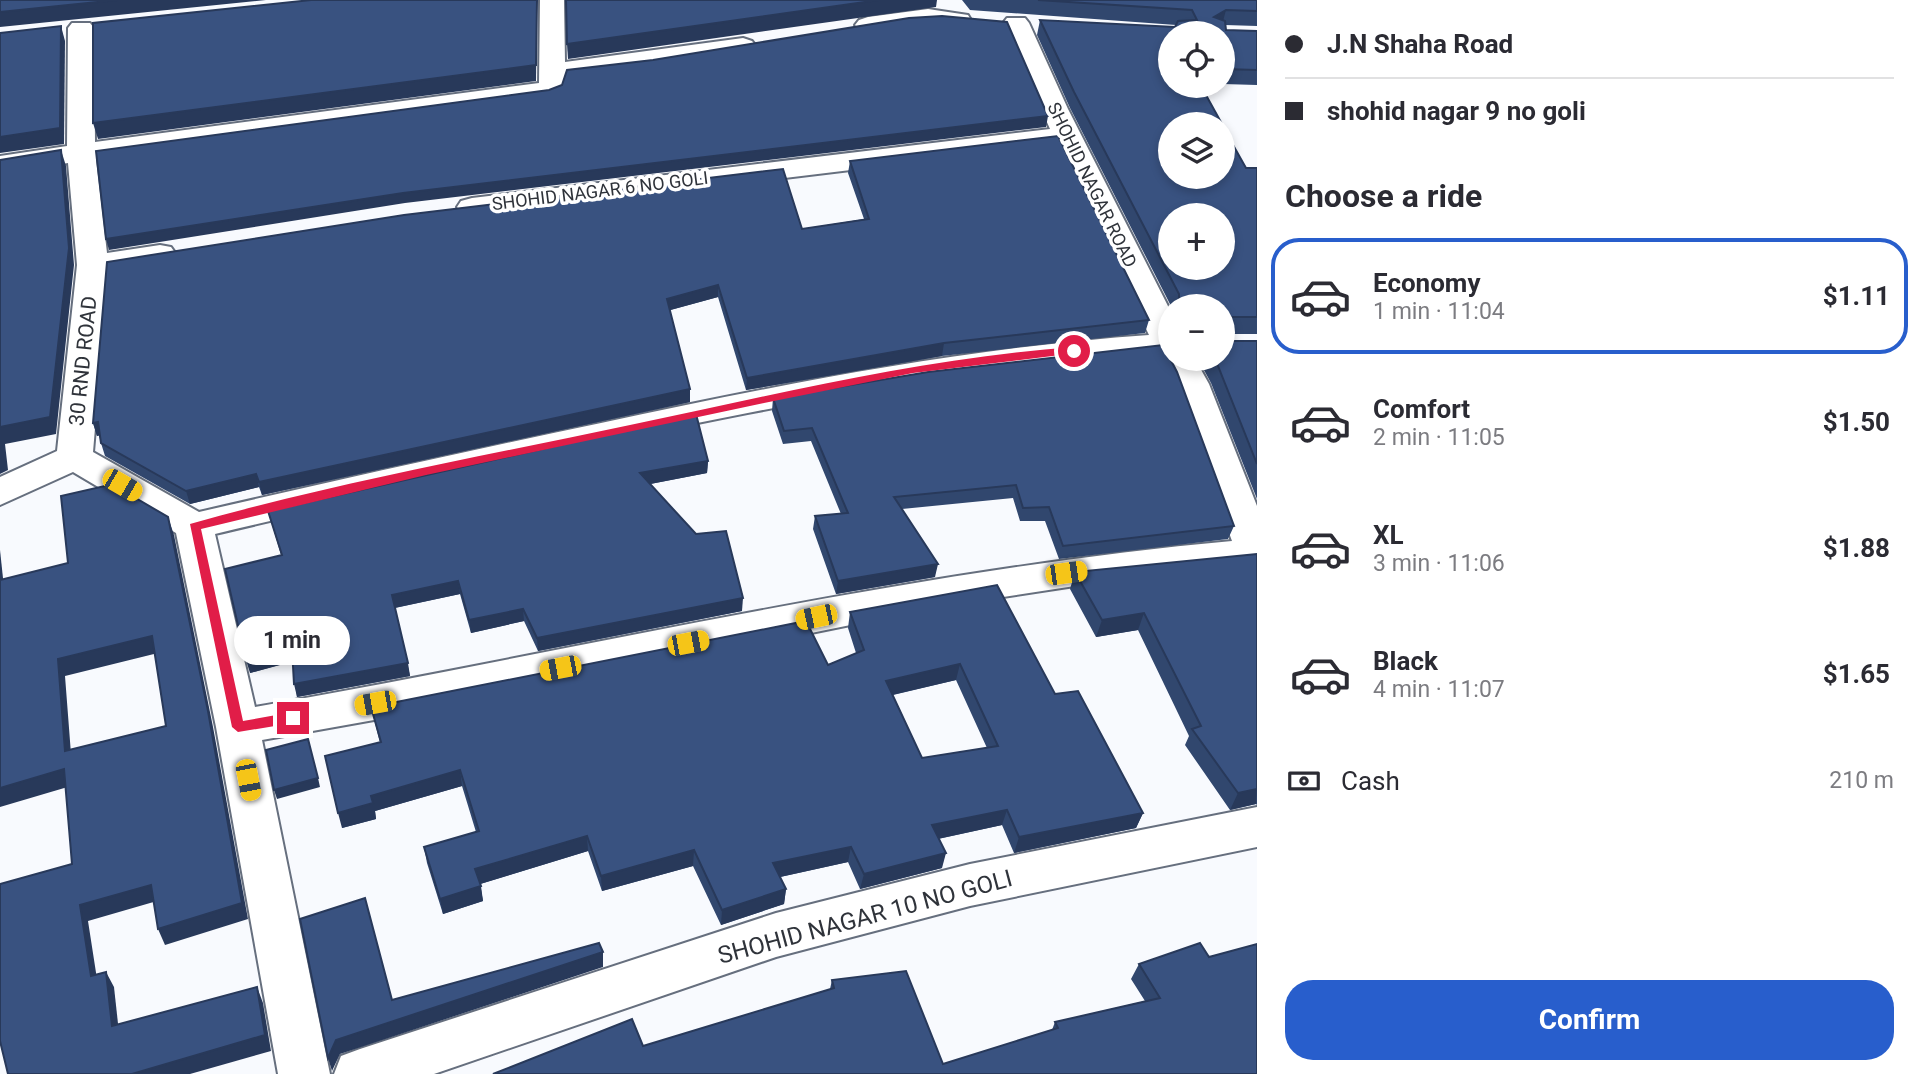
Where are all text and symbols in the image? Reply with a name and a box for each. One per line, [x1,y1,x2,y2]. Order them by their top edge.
map controls [1158,21,1235,371]
button: locate [1158,21,1235,98]
text: J.N Shaha Road [1327,29,1513,59]
text: shohid nagar 9 no goli [1327,96,1586,126]
street label: SHOHID NAGAR ROAD [1043,99,1142,271]
button: layers [1158,112,1235,189]
street label: SHOHID NAGAR 6 NO GOLI [491,167,709,214]
text: Choose a ride [1285,177,1482,215]
button: + [1158,203,1235,280]
icon: car [1289,265,1352,328]
text: Economy [1373,268,1480,298]
text: $1.11 [1823,281,1890,311]
button: − [1158,294,1235,371]
street label: 30 RND ROAD [64,295,102,427]
text: 1 min · 11:04 [1373,298,1505,325]
route start [1058,335,1090,367]
icon: car [1289,391,1352,454]
text: Comfort [1373,394,1470,424]
text: $1.50 [1823,407,1890,437]
text: 2 min · 11:05 [1373,424,1505,451]
car [99,465,146,505]
icon: car [1289,517,1352,580]
text: XL [1373,520,1404,550]
text: $1.88 [1823,533,1890,563]
text: 3 min · 11:06 [1373,550,1505,577]
car [1044,560,1089,586]
car [794,602,839,632]
callout: 1 min [235,616,351,666]
text: 1 min [263,627,321,654]
car [666,629,711,657]
icon: car [1289,643,1352,706]
text: Black [1373,646,1438,676]
car [538,654,583,682]
text: $1.65 [1823,659,1890,689]
text: 4 min · 11:07 [1373,676,1505,703]
car [353,689,398,717]
route end [277,702,309,734]
car [234,757,263,803]
icon: cash [1285,762,1323,800]
text: Cash [1341,766,1400,796]
text: 210 m [1829,767,1894,794]
street label: SHOHID NAGAR 10 NO GOLI [715,864,1015,970]
button: Confirm [1285,980,1894,1060]

